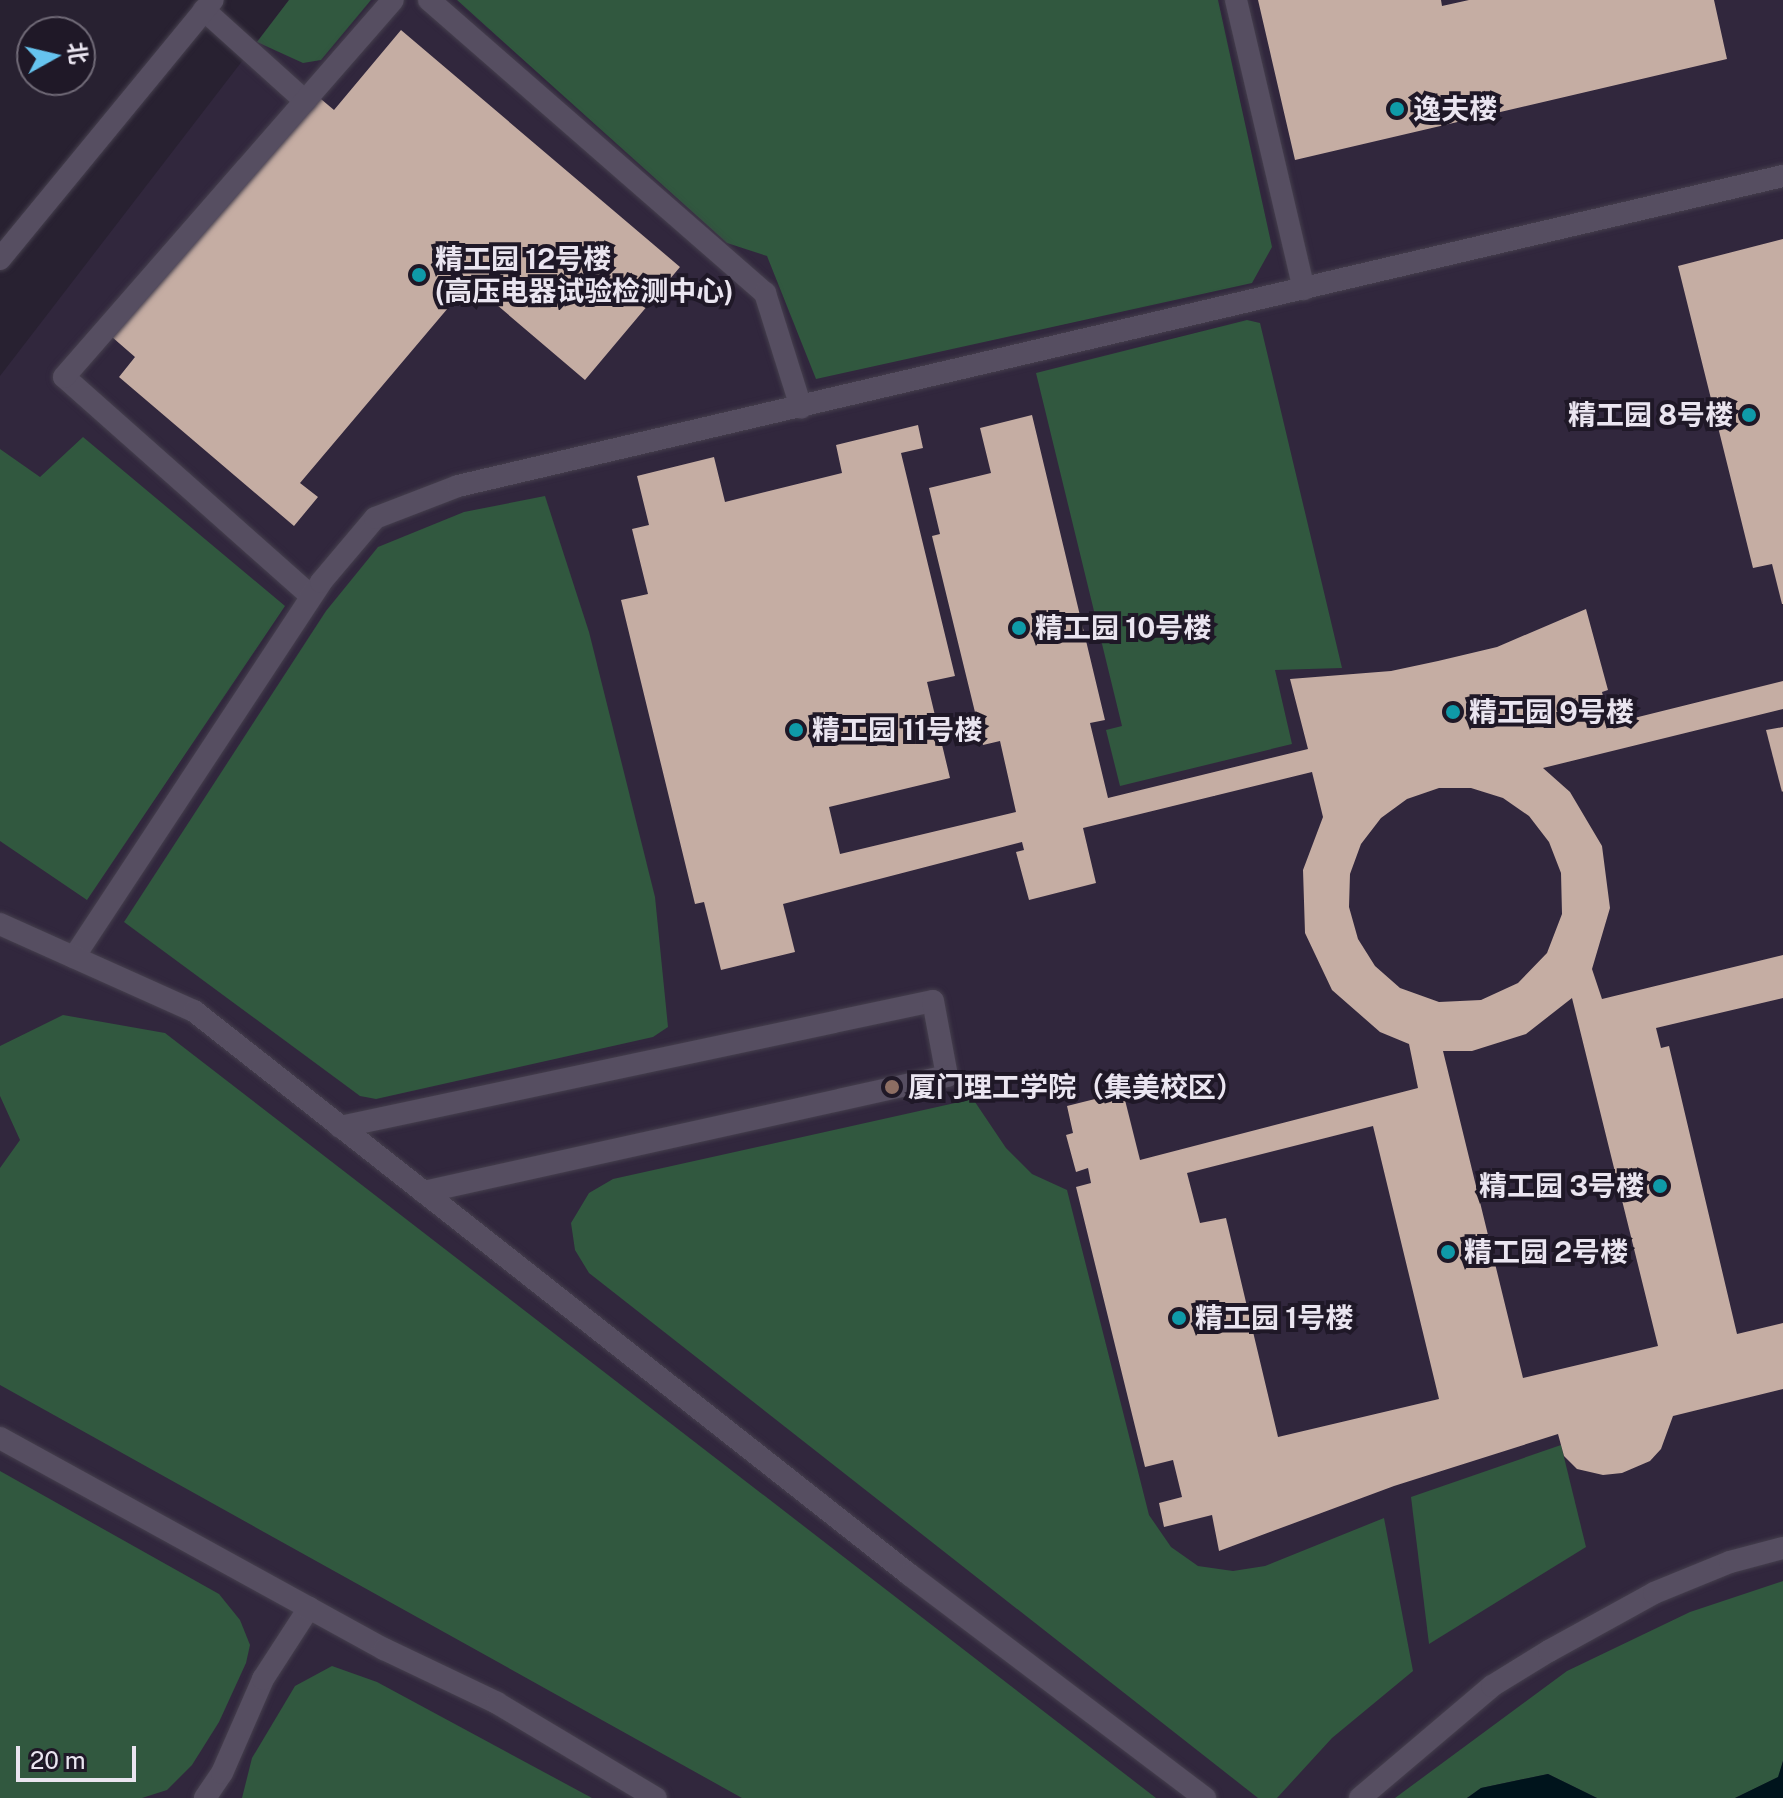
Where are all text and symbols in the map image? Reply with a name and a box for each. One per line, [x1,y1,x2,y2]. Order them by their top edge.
north arrow [16,16,96,96]
text: 北 [63,40,92,66]
place label: 逸夫楼 [1413,92,1497,126]
marker: 逸夫楼 [1388,100,1406,118]
place label: 精工园 12号楼 (高压电器试验检测中心) [435,242,734,308]
marker: 精工园 12号楼 (高压电器试验检测中心) [410,266,428,284]
place label: 精工园 8号楼 [1568,398,1733,432]
marker: 精工园 8号楼 [1740,406,1758,424]
place label: 精工园 10号楼 [1035,611,1211,645]
marker: 精工园 10号楼 [1010,619,1028,637]
place label: 精工园 9号楼 [1469,695,1634,729]
marker: 精工园 9号楼 [1444,703,1462,721]
place label: 精工园 11号楼 [812,713,982,747]
marker: 精工园 11号楼 [787,721,805,739]
place label: 厦门理工学院（集美校区） [908,1070,1244,1104]
marker: 厦门理工学院（集美校区） [883,1078,901,1096]
place label: 精工园 3号楼 [1479,1169,1644,1203]
marker: 精工园 3号楼 [1651,1177,1669,1195]
place label: 精工园 2号楼 [1464,1235,1628,1269]
marker: 精工园 2号楼 [1439,1243,1457,1261]
place label: 精工园 1号楼 [1195,1301,1353,1335]
marker: 精工园 1号楼 [1170,1309,1188,1327]
scale bar [20,1730,140,1780]
text: 20 m [30,1746,86,1774]

